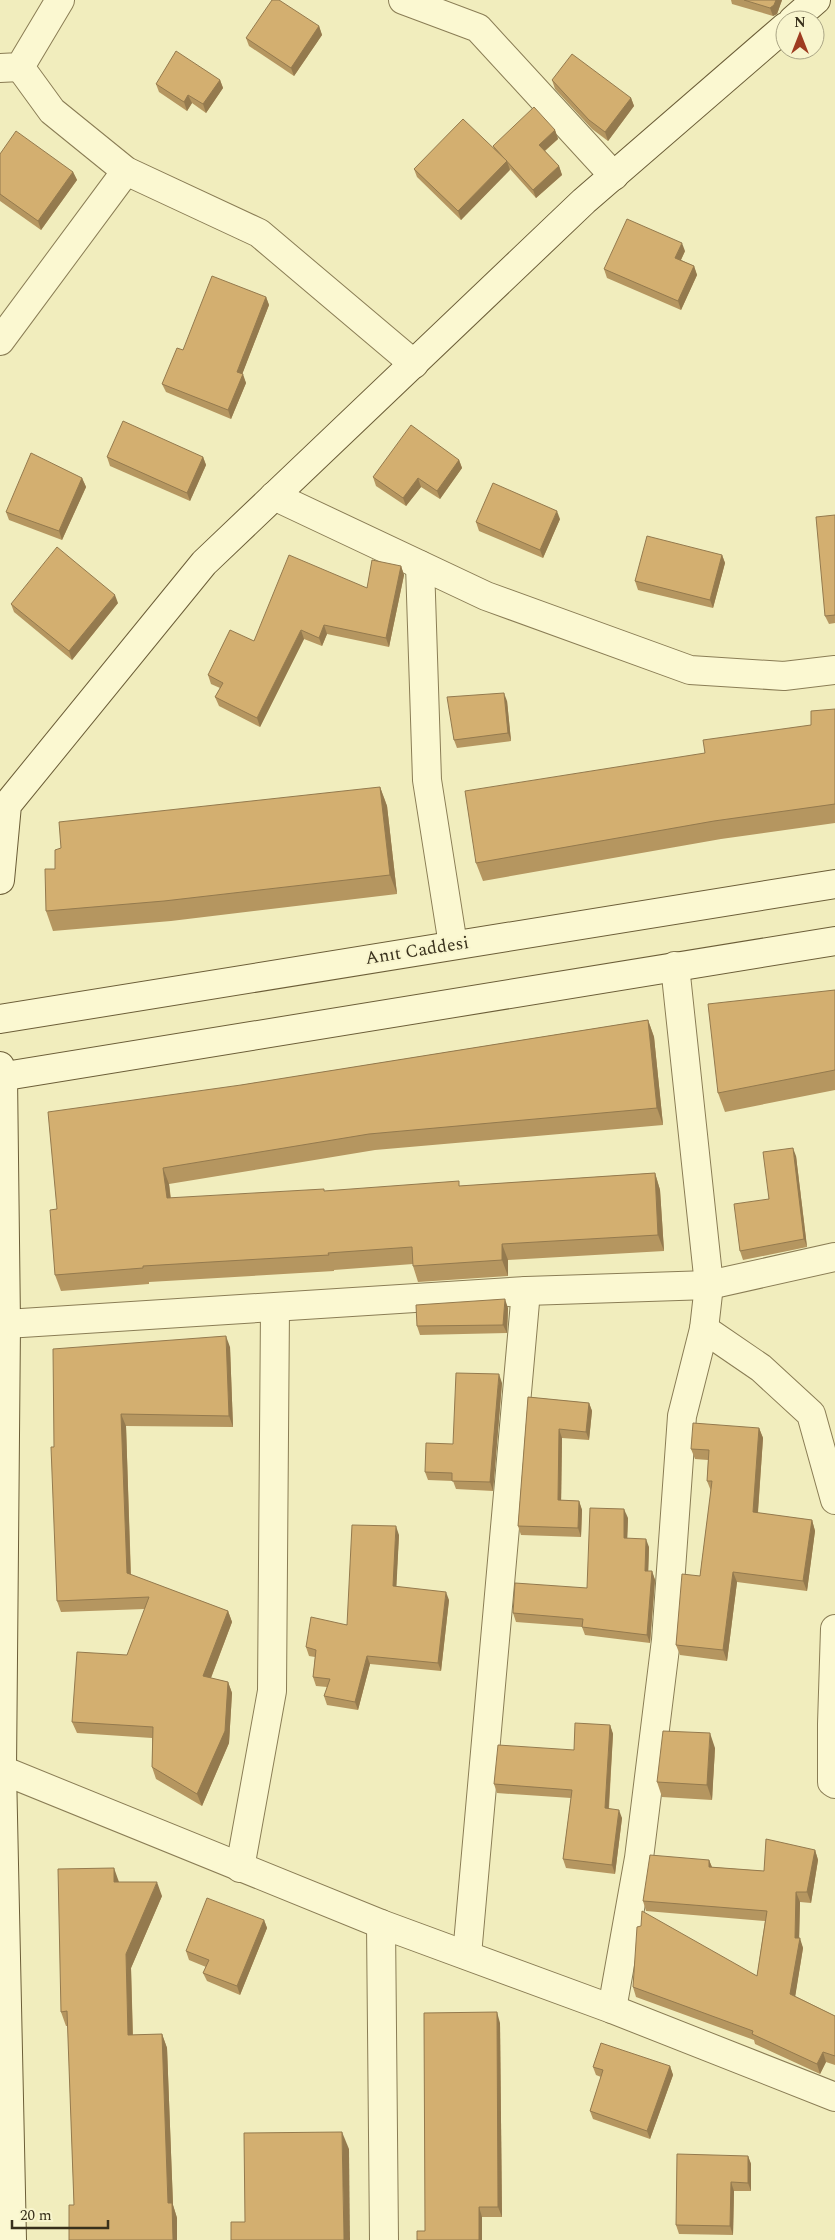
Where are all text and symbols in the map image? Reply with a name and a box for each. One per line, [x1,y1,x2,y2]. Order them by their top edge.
north arrow [775,10,825,60]
text: N [794,12,806,33]
street label: Anıt Caddesi [363,929,471,972]
scale bar [12,2198,109,2230]
text: 20 m [20,2204,52,2227]

